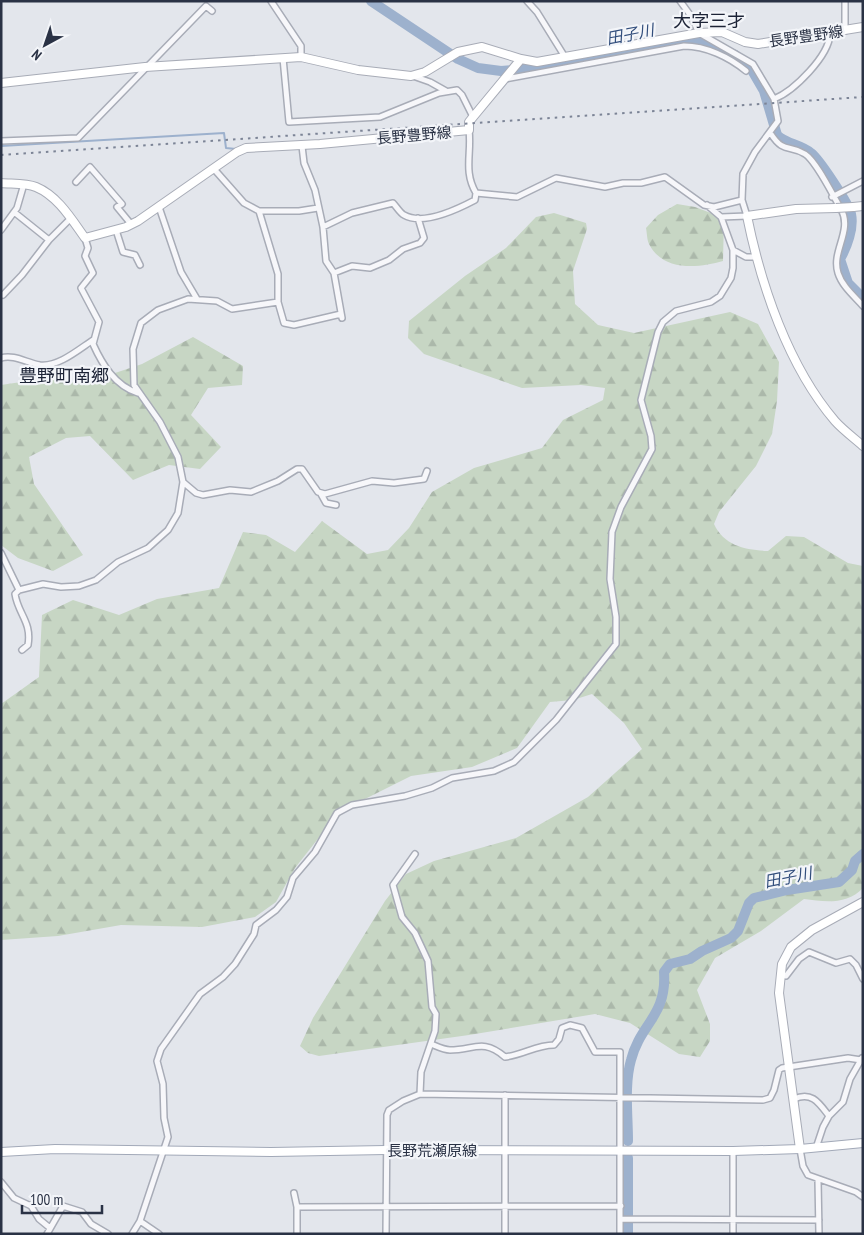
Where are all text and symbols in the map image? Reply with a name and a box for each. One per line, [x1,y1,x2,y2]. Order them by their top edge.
district label: 大字三才 [673,9,745,32]
water label: 田子川 [605,19,657,48]
north arrow [20,20,70,70]
street label: 長野豊野線 [768,21,844,51]
text: N [28,46,45,64]
street label: 長野豊野線 [376,122,452,148]
district label: 豊野町南郷 [19,364,109,387]
water label: 田子川 [763,862,815,891]
street label: 長野荒瀬原線 [387,1141,477,1160]
scale bar [22,1182,102,1214]
text: 100 m [30,1190,63,1209]

